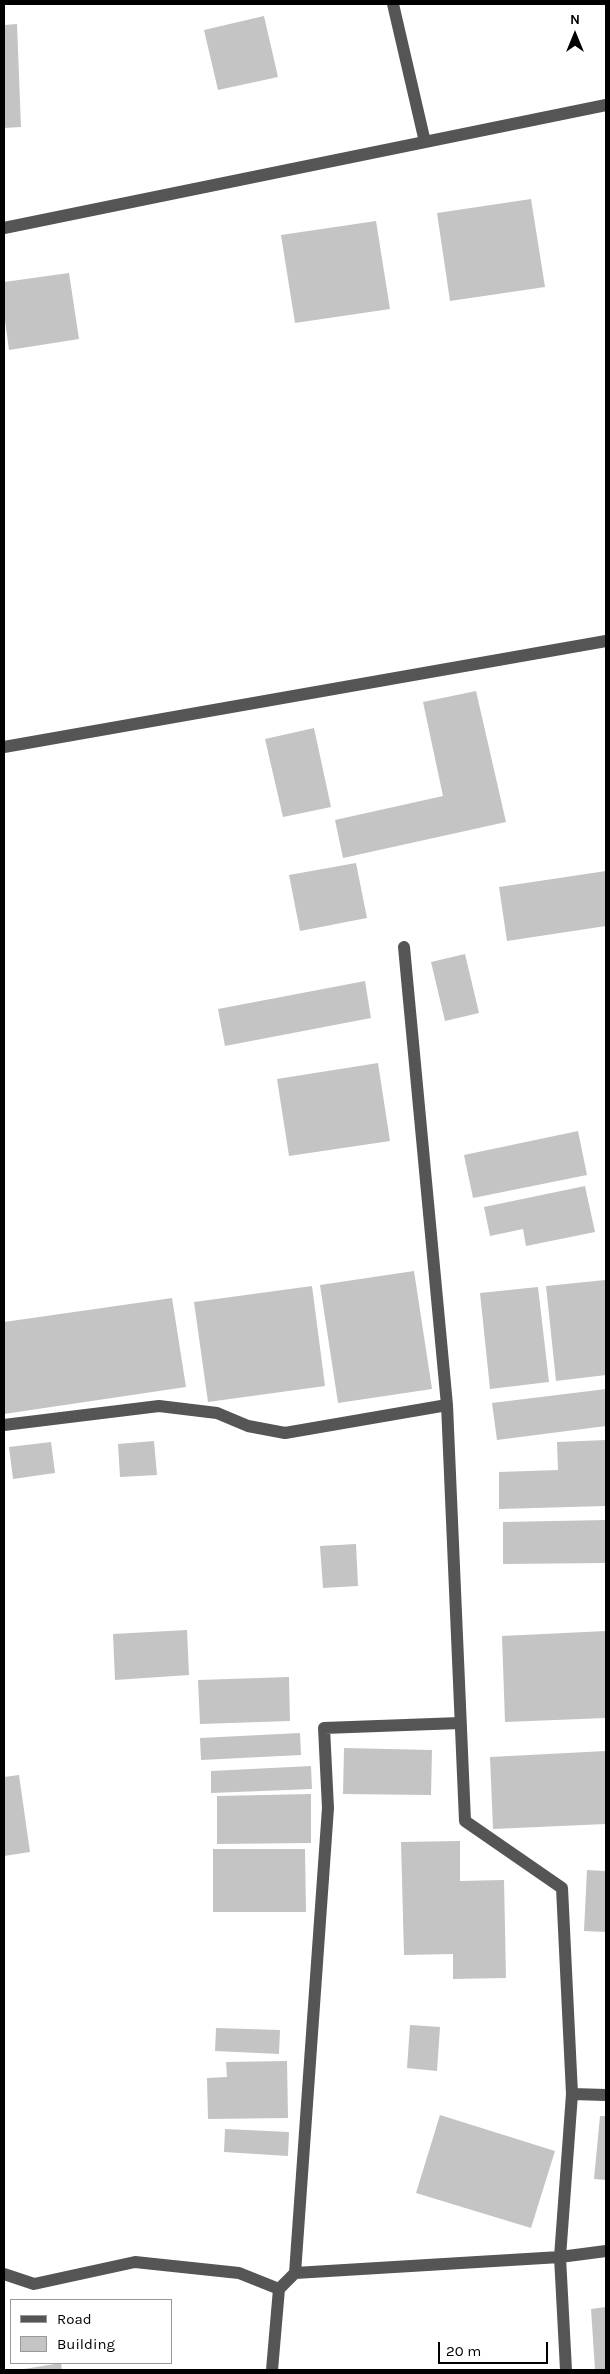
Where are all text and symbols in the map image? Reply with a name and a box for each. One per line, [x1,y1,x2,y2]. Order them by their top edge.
north arrow [550,10,600,60]
text: N [570,11,580,28]
legend [10,2299,172,2364]
text: Road [57,2310,92,2328]
scale bar [440,2332,550,2364]
text: Building [57,2335,115,2353]
text: 20 m [446,2342,481,2360]

